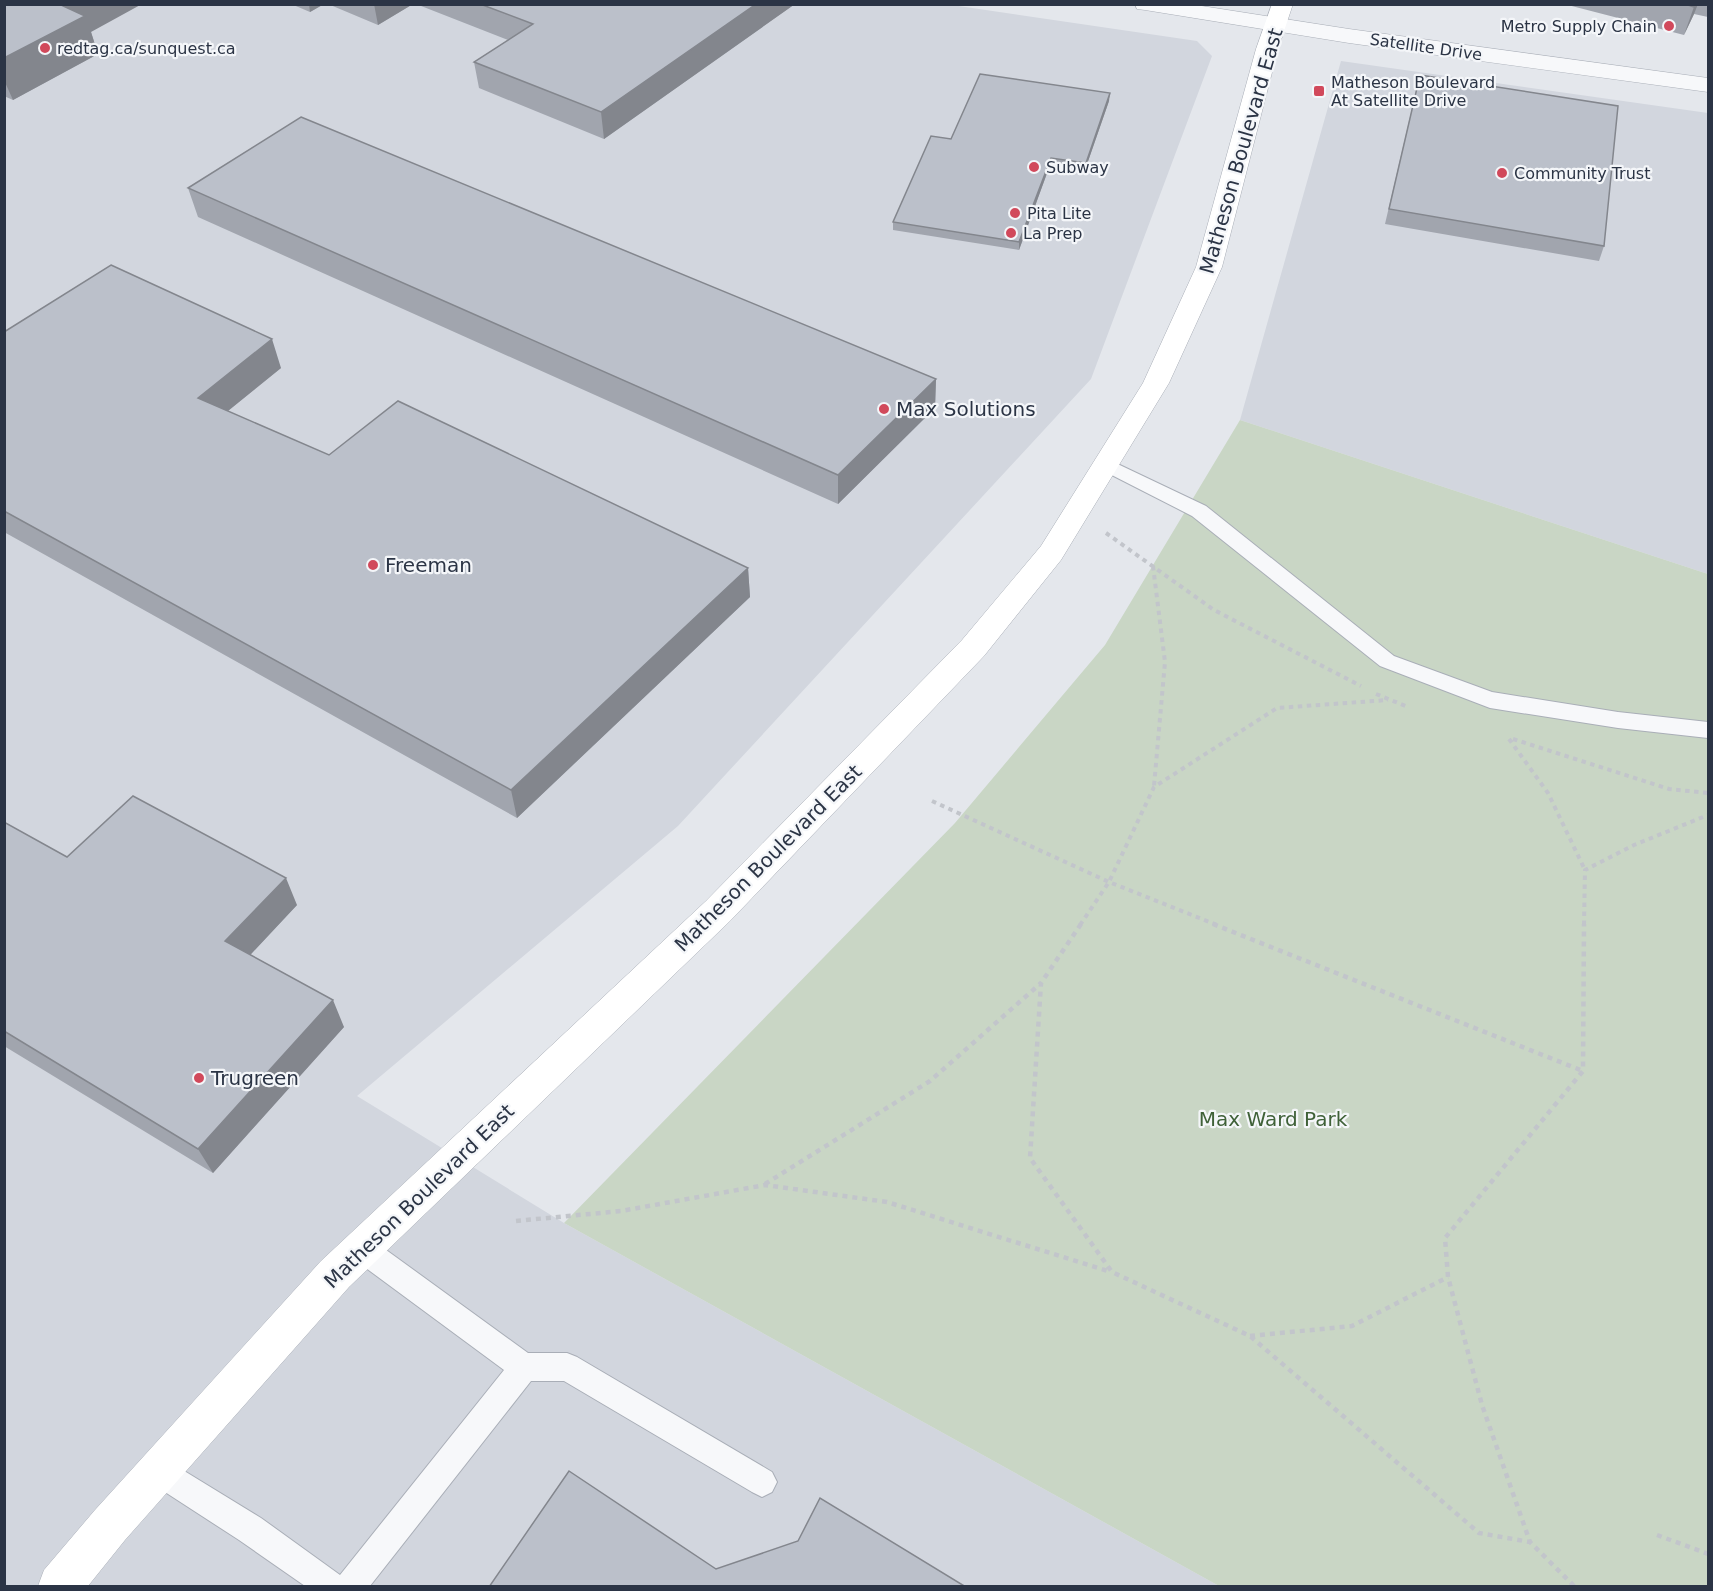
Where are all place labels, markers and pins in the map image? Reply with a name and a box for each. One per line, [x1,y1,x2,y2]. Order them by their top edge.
place label: Metro Supply Chain [1501,17,1657,36]
marker: Metro Supply Chain [1662,19,1676,33]
place label: redtag.ca/sunquest.ca [57,39,236,58]
marker: redtag.ca/sunquest.ca [38,41,52,55]
place label: Matheson Boulevard At Satellite Drive [1331,73,1495,110]
marker: Matheson Boulevard At Satellite Drive [1312,84,1326,98]
place label: Subway [1046,158,1109,177]
marker: Subway [1027,160,1041,174]
place label: Community Trust [1514,164,1650,183]
marker: Community Trust [1495,166,1509,180]
place label: Pita Lite [1027,204,1091,223]
marker: Pita Lite [1008,206,1022,220]
place label: La Prep [1023,224,1082,243]
marker: La Prep [1004,226,1018,240]
place label: Max Solutions [896,397,1036,421]
marker: Max Solutions [877,402,891,416]
place label: Freeman [385,553,472,577]
marker: Freeman [366,558,380,572]
place label: Trugreen [210,1066,299,1090]
marker: Trugreen [192,1071,206,1085]

